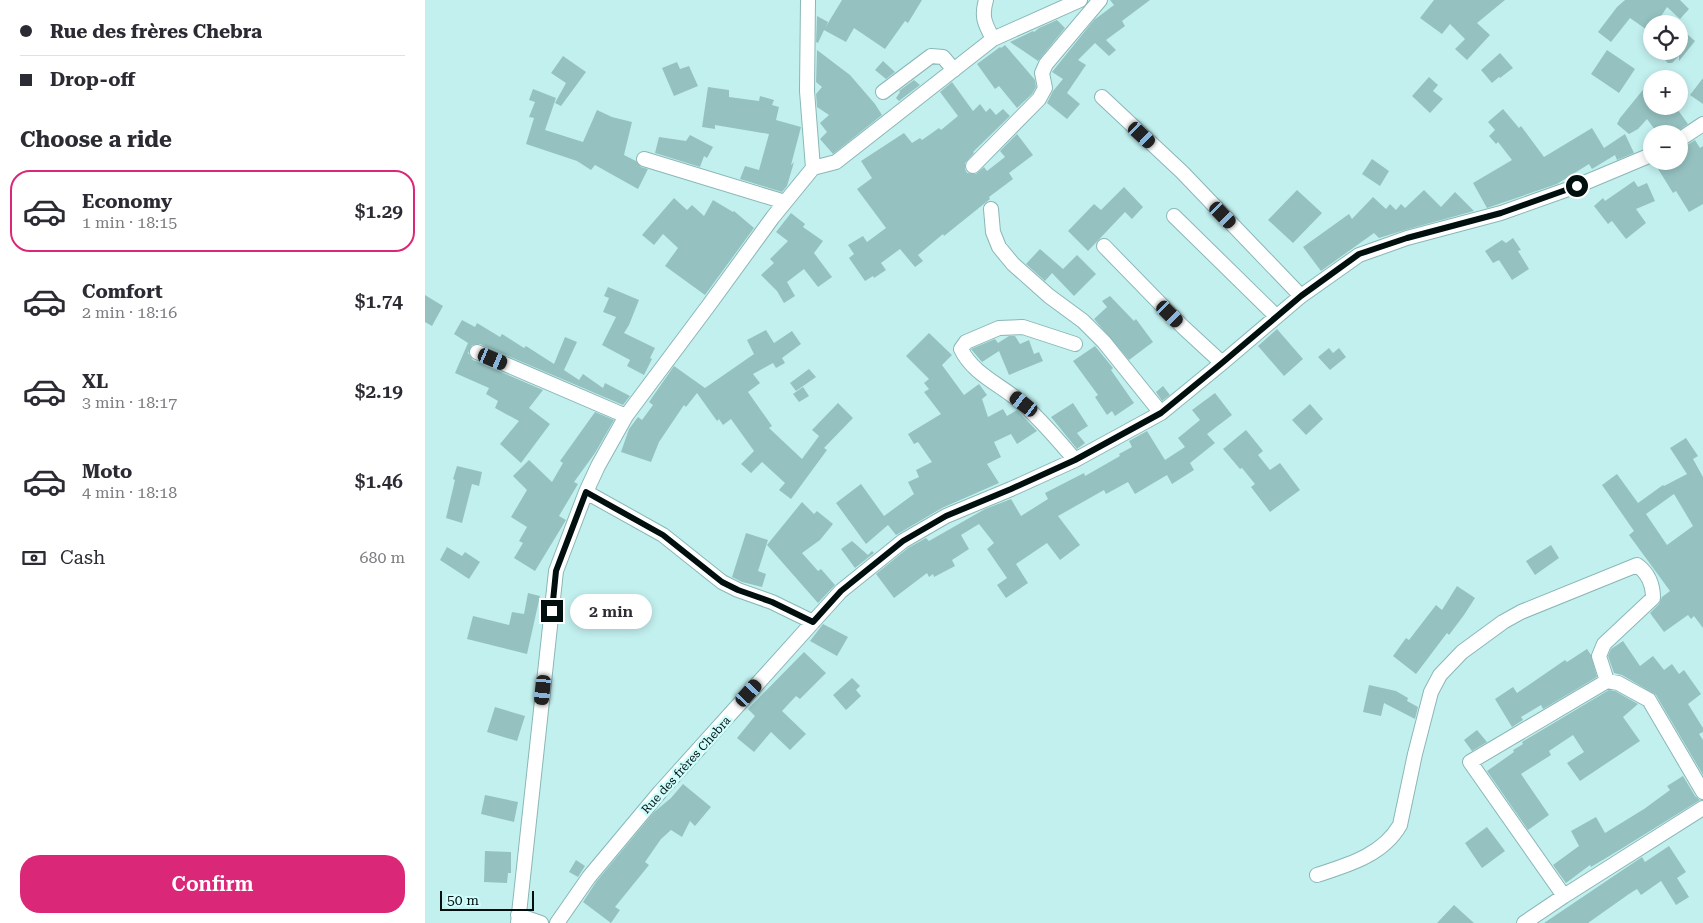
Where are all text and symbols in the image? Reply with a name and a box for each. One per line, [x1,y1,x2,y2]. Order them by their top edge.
map controls [1643,15,1688,170]
button: locate [1643,15,1688,60]
text: Rue des frères Chebra [50,20,262,43]
text: Drop-off [50,68,135,91]
button: + [1643,70,1688,115]
car [1125,119,1158,151]
button: − [1643,125,1688,170]
text: Choose a ride [20,127,172,152]
route start [1566,175,1588,197]
icon: car [22,189,67,234]
text: Economy [82,190,172,213]
car [1207,199,1238,231]
text: $1.29 [355,200,403,223]
text: 1 min · 18:15 [82,213,177,232]
icon: car [22,279,67,324]
text: Comfort [82,280,163,303]
text: $1.74 [355,290,403,313]
car [1154,298,1185,330]
text: 2 min · 18:16 [82,303,177,322]
car [476,346,509,372]
icon: car [22,369,67,414]
text: XL [82,370,108,393]
text: $2.19 [355,380,403,403]
car [1007,389,1040,419]
text: 3 min · 18:17 [82,393,177,412]
icon: car [22,459,67,504]
text: Moto [82,460,132,483]
text: $1.46 [355,470,403,493]
text: 4 min · 18:18 [82,483,177,502]
icon: cash [20,544,48,572]
text: Cash [60,546,105,569]
text: 680 m [359,548,405,567]
callout: 2 min [569,594,652,628]
route end [541,600,563,622]
text: 2 min [589,602,633,621]
car [533,674,552,706]
car [733,677,764,709]
street label: Rue des frères Chebra [639,713,734,817]
button: Confirm [20,855,405,913]
scale bar [440,888,534,911]
text: 50 m [447,892,479,908]

